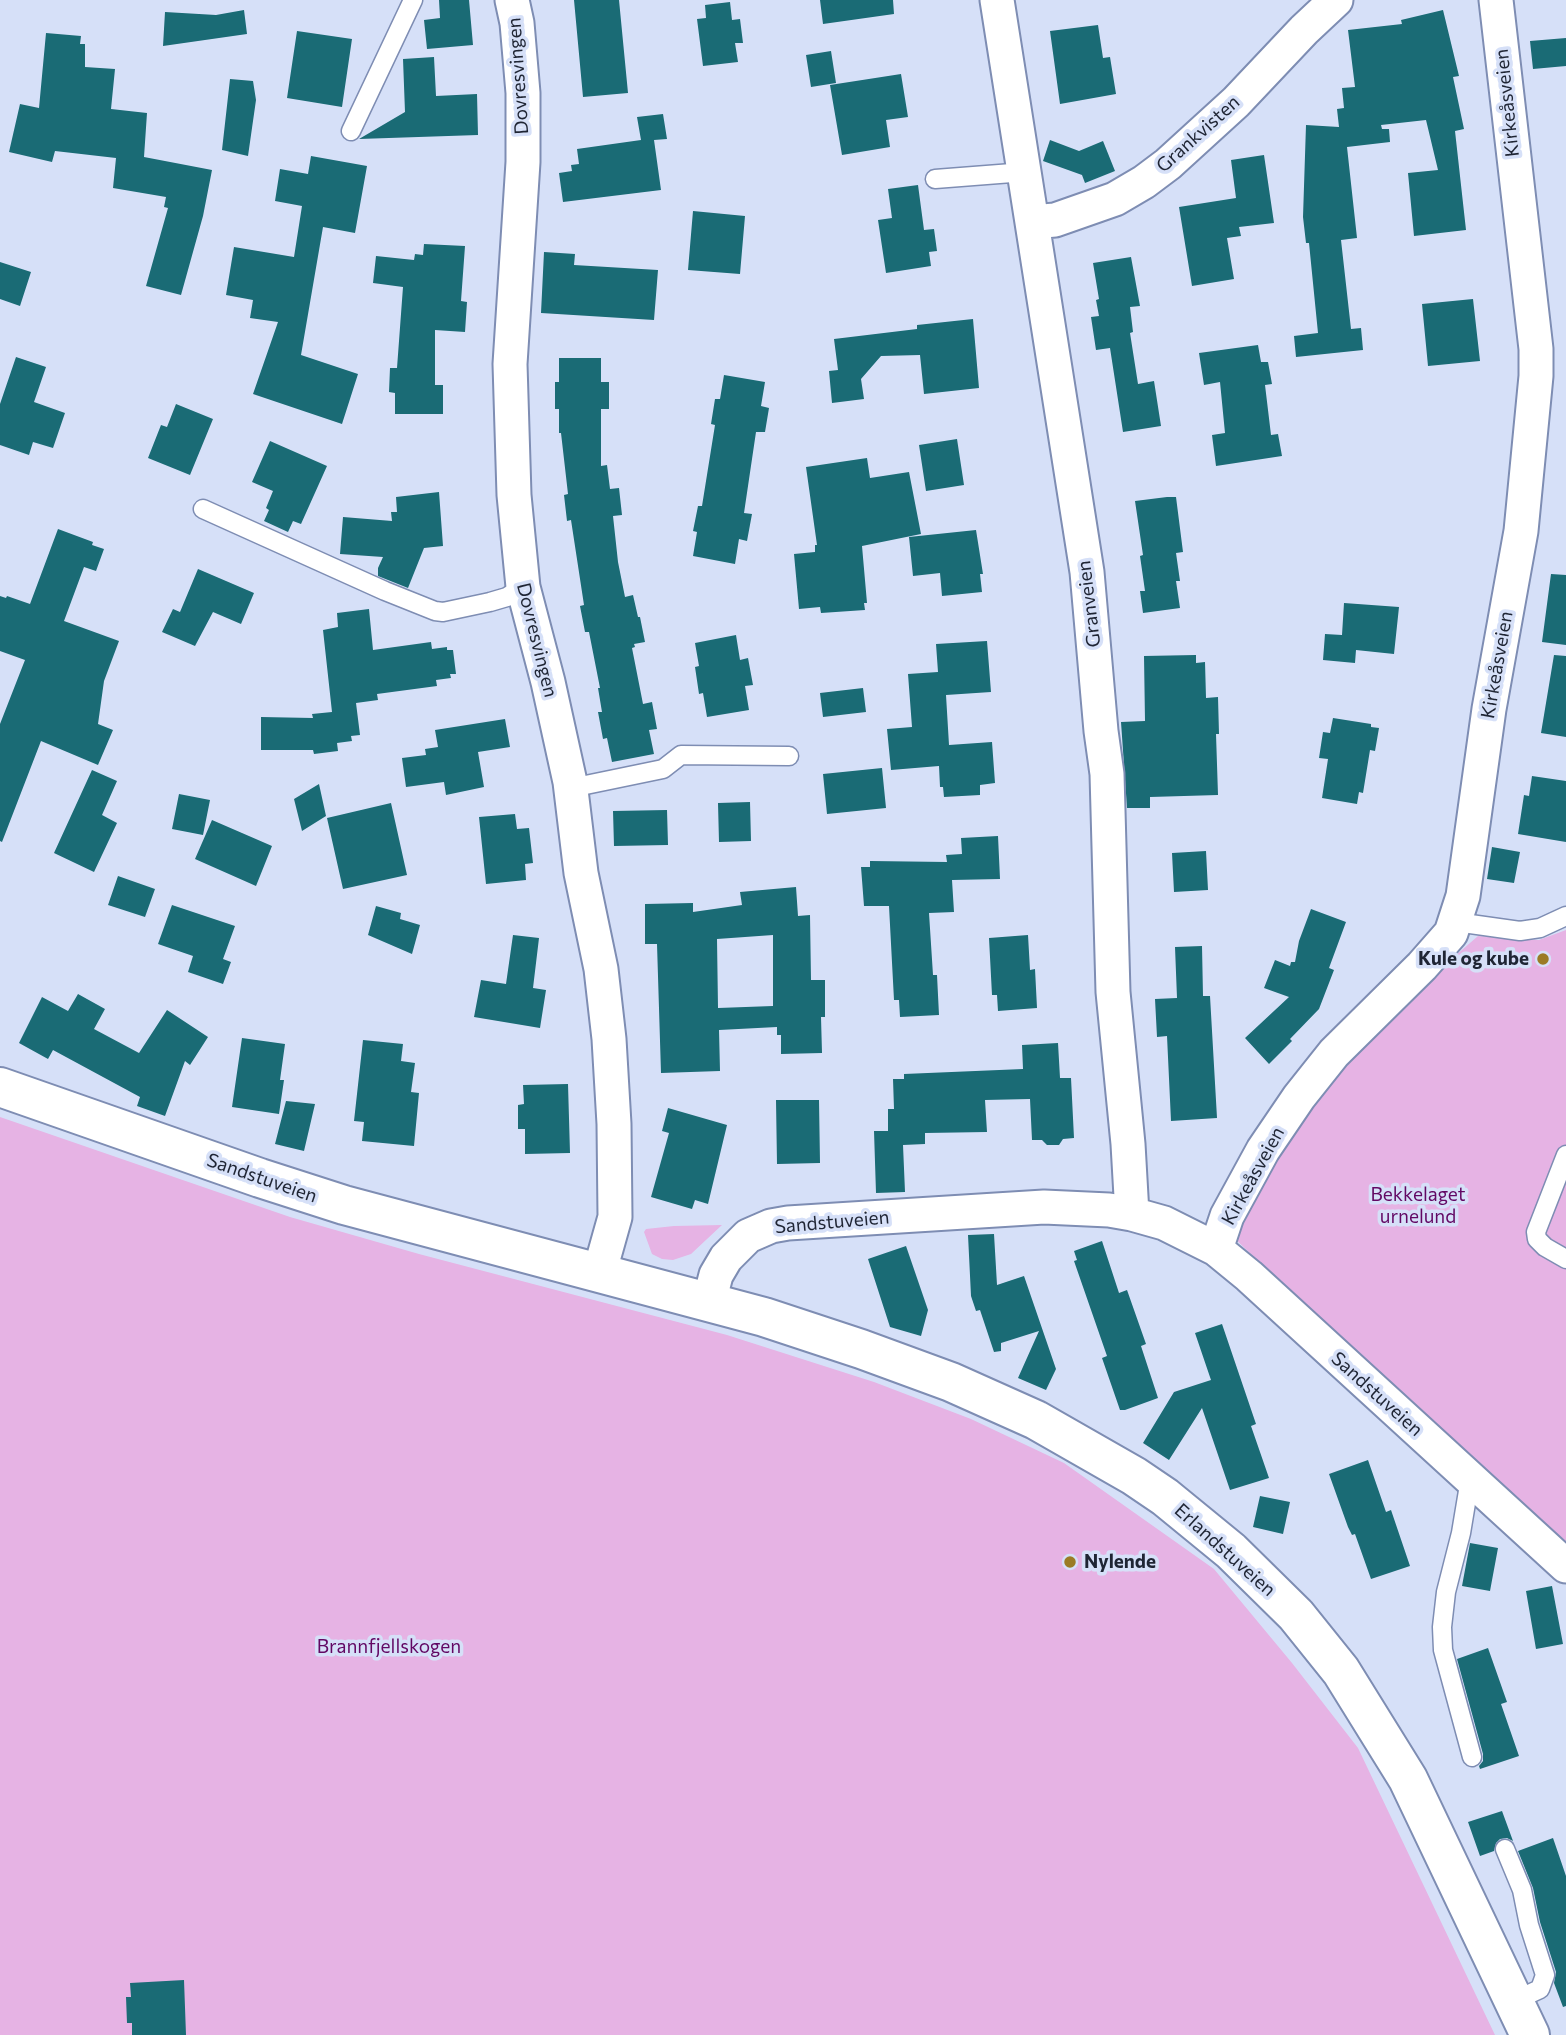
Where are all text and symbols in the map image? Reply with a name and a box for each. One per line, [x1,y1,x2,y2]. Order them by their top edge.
street label: Dovresvingen [503,17,533,135]
street label: Kirkeåsveien [1490,48,1524,158]
street label: Grankvisten [1152,91,1244,177]
street label: Granveien [1072,559,1106,649]
street label: Dovresvingen [512,580,562,700]
street label: Kirkeåsveien [1476,610,1518,720]
place label: Kule og kube [1418,948,1529,970]
marker: Kule og kube [1535,951,1551,967]
street label: Kirkeåsveien [1217,1123,1289,1229]
street label: Sandstuveien [204,1148,320,1208]
park label: Bekkelaget urnelund [1370,1184,1466,1228]
street label: Sandstuveien [774,1206,890,1238]
street label: Sandstuveien [1327,1347,1427,1441]
street label: Erlandstuveien [1170,1499,1280,1601]
place label: Nylende [1084,1551,1156,1573]
marker: Nylende [1062,1554,1078,1570]
park label: Brannfjellskogen [317,1636,461,1658]

